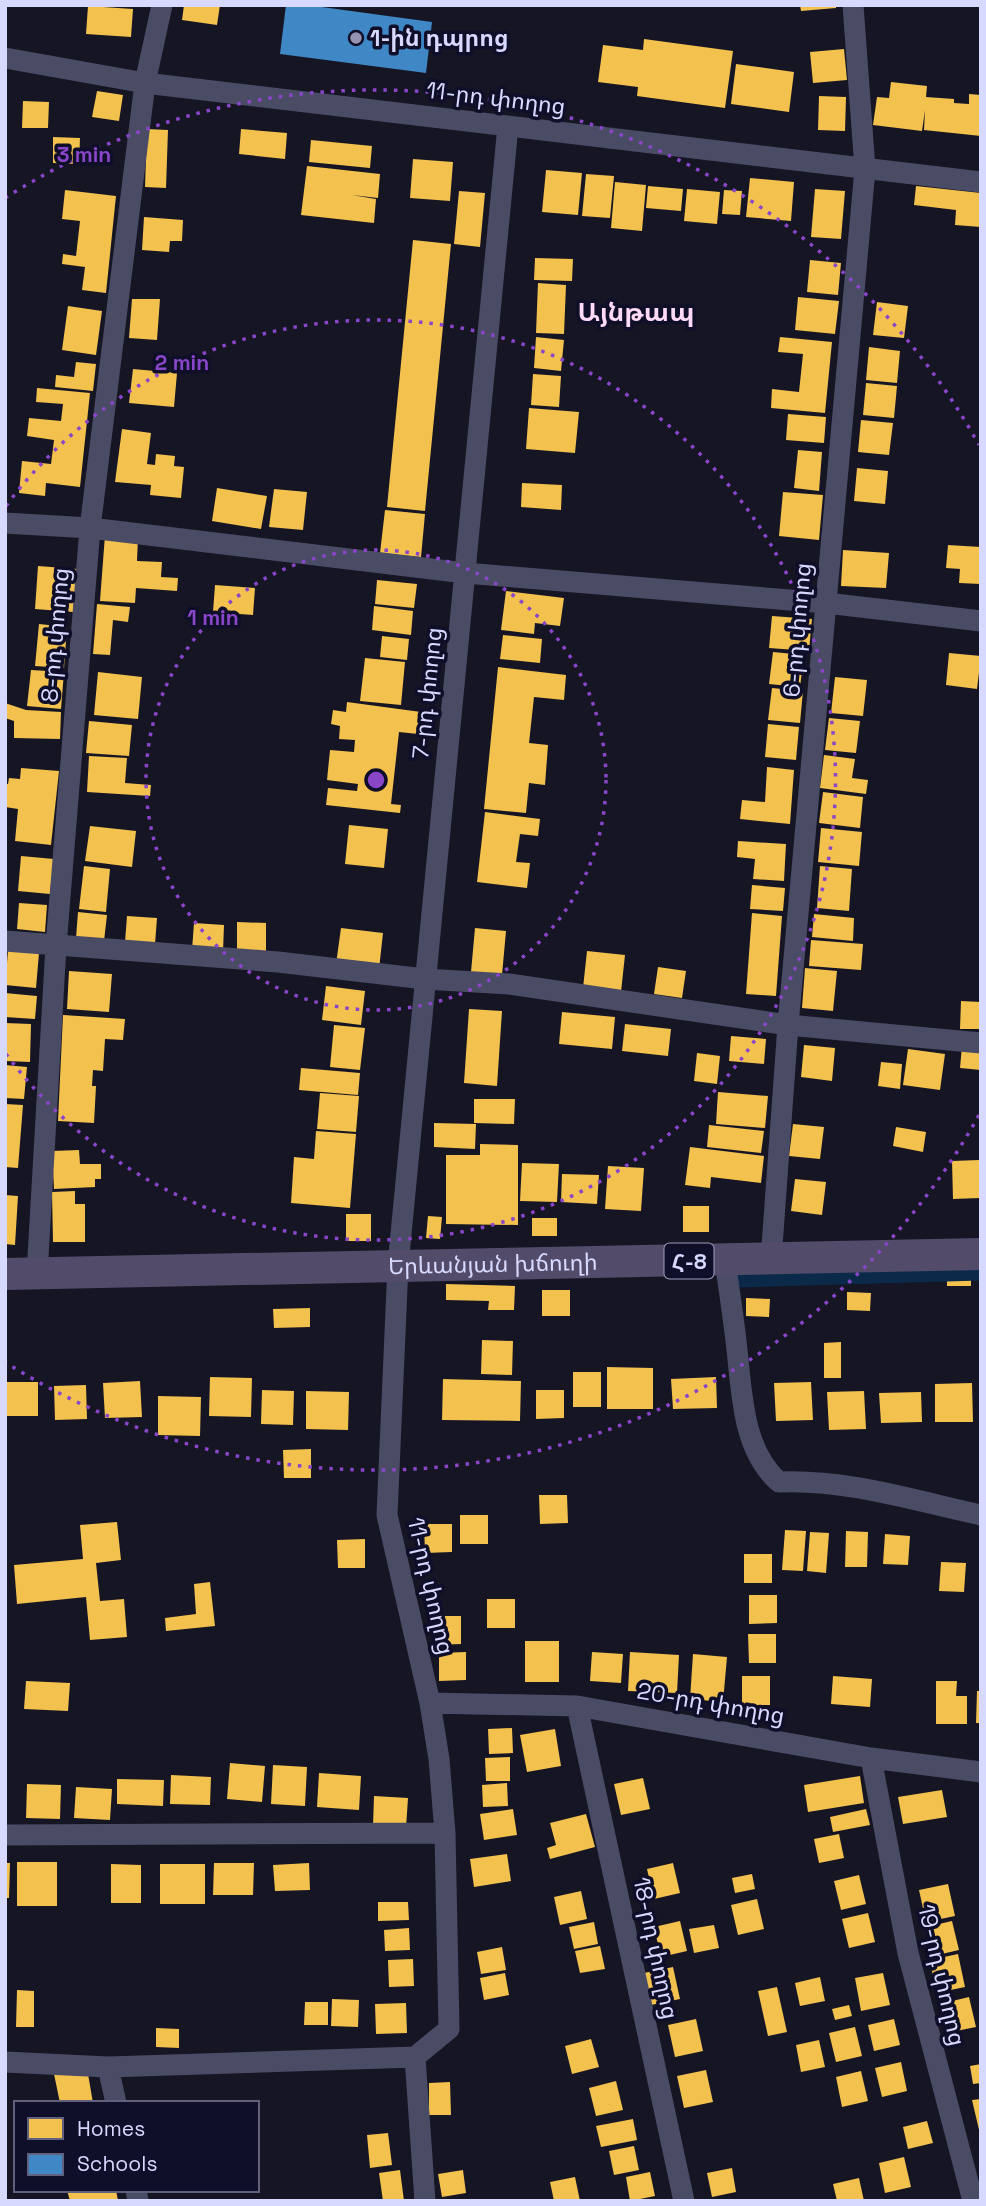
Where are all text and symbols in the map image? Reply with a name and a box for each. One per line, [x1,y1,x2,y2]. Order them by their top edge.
place label: 1-ին դպրոց [370,23,509,53]
marker: 1-ին դպրոց [348,30,364,46]
street label: 11-րդ փողոց [425,75,567,121]
text: 3 min [57,141,111,168]
district label: Այնթապ [578,295,694,329]
text: 2 min [155,349,209,376]
street label: 6-րդ փողոց [776,562,818,698]
street label: 8-րդ փողոց [34,566,76,704]
text: 1 min [187,604,239,631]
street label: 7-րդ փողոց [405,626,449,760]
centre of rings [364,768,388,792]
road number: Հ-8 [664,1244,714,1278]
street label: Երևանյան խճուղի [388,1247,598,1281]
street label: 11-րդ փողոց [401,1514,461,1658]
street label: 20-րդ փողոց [635,1675,787,1731]
street label: 18-րդ փողոց [626,1874,686,2022]
street label: 19-րդ փողոց [911,1901,973,2049]
legend [14,2101,259,2192]
text: Homes [77,2115,145,2142]
text: Schools [77,2150,157,2177]

